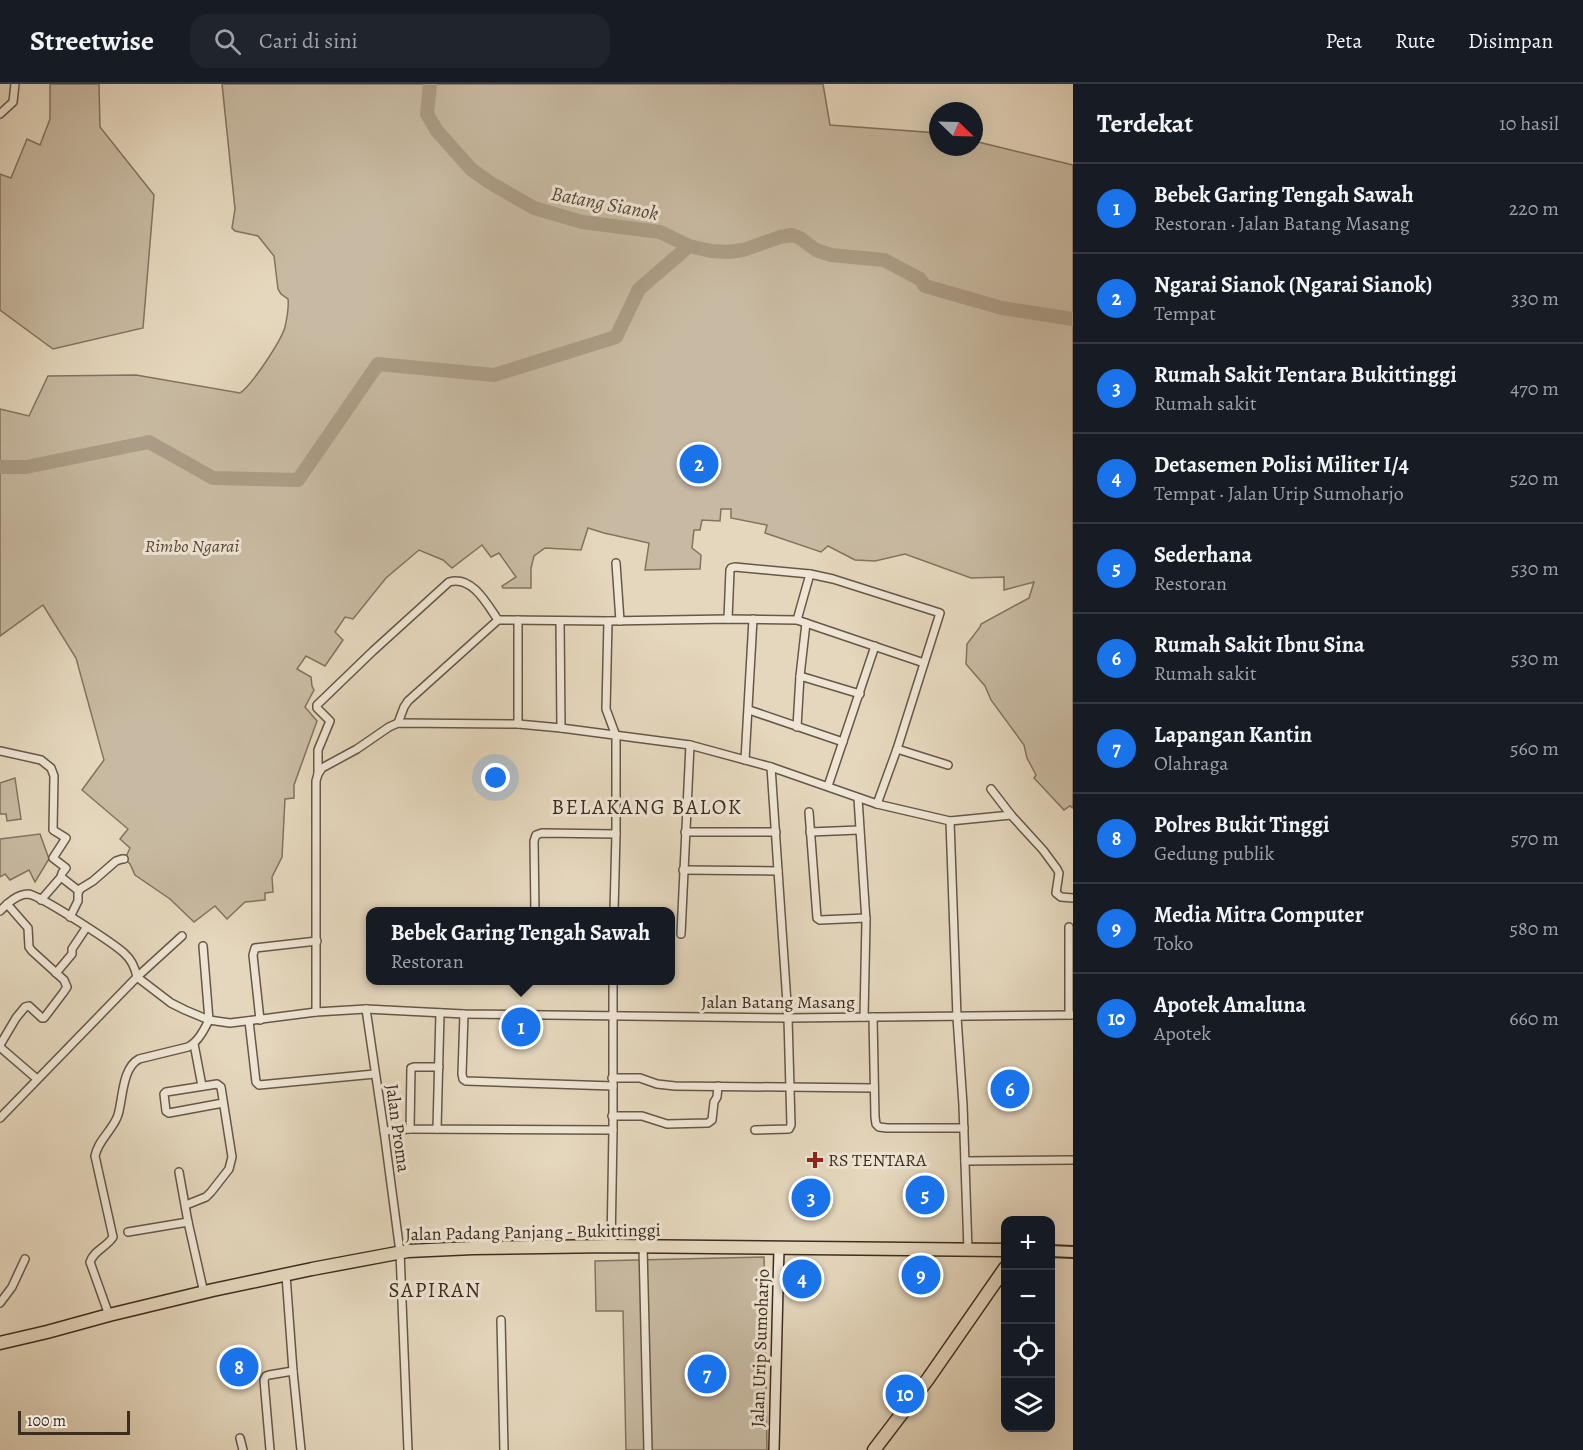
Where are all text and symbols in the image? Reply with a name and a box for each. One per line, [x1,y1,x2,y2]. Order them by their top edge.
search box [190,14,610,68]
text: Streetwise [30,22,154,60]
icon: search [211,25,244,58]
text: Cari di sini [259,26,358,56]
text: Peta [1325,27,1362,55]
text: Rute [1395,27,1435,55]
text: Disimpan [1468,27,1553,55]
north arrow [929,102,983,156]
text: Terdekat [1097,106,1193,141]
text: 10 hasil [1499,110,1559,137]
water label: Batang Sianok [549,180,661,227]
text: Bebek Garing Tengah Sawah [1154,180,1414,210]
text: 1 [1113,195,1120,222]
text: 220 m [1509,195,1559,222]
text: Restoran · Jalan Batang Masang [1154,210,1410,237]
text: Ngarai Sianok (Ngarai Sianok) [1154,270,1432,300]
text: 2 [1112,285,1121,312]
text: 330 m [1511,285,1559,312]
text: Tempat [1154,300,1216,327]
text: Rumah Sakit Tentara Bukittinggi [1154,360,1457,390]
text: 3 [1112,375,1121,402]
text: 470 m [1510,375,1559,402]
text: Rumah sakit [1154,390,1257,417]
pin: 2 [680,442,718,487]
text: Detasemen Polisi Militer I/4 [1154,450,1409,480]
text: 4 [1112,465,1121,492]
text: 520 m [1510,465,1559,492]
text: Tempat · Jalan Urip Sumoharjo [1154,480,1404,507]
park label: Rimbo Ngarai [145,534,239,558]
text: Sederhana [1154,540,1252,570]
text: 5 [1112,555,1121,582]
text: 530 m [1511,555,1559,582]
text: Restoran [1154,570,1227,597]
text: Rumah Sakit Ibnu Sina [1154,630,1365,660]
text: 6 [1112,645,1121,672]
text: 530 m [1511,645,1559,672]
text: Rumah sakit [1154,660,1257,687]
text: Lapangan Kantin [1154,720,1312,750]
text: 7 [1112,735,1121,762]
text: 560 m [1510,735,1559,762]
text: Olahraga [1154,750,1229,777]
your location [481,763,510,792]
district label: BELAKANG BALOK [552,793,742,821]
text: Polres Bukit Tinggi [1154,810,1329,840]
text: 8 [1112,825,1121,852]
text: 570 m [1511,825,1559,852]
text: Gedung publik [1154,840,1274,867]
text: Media Mitra Computer [1154,900,1364,930]
popup [366,907,675,985]
text: 9 [1112,915,1121,942]
text: 580 m [1509,915,1559,942]
text: Bebek Garing Tengah Sawah [391,918,650,948]
text: Toko [1154,930,1193,957]
text: Restoran [391,948,464,975]
street label: Jalan Batang Masang [701,990,855,1014]
text: Apotek Amaluna [1154,990,1306,1020]
pin: 1 [502,1004,540,1050]
text: 10 [1108,1005,1125,1032]
text: 660 m [1509,1005,1559,1032]
text: Apotek [1154,1020,1211,1047]
pin: 6 [990,1066,1030,1112]
street label: Jalan Proma [380,1082,416,1174]
place label: RS TENTARA [828,1148,927,1172]
marker: RS TENTARA [806,1151,824,1169]
pin: 5 [906,1172,944,1218]
pin: 3 [792,1176,830,1220]
map controls [1001,1216,1055,1432]
button: + [1001,1216,1055,1270]
street label: Jalan Padang Panjang - Bukittinggi [405,1218,661,1246]
pin: 9 [902,1252,940,1298]
pin: 4 [782,1256,822,1302]
street label: Jalan Urip Sumoharjo [745,1268,775,1428]
button: − [1001,1270,1055,1324]
district label: SAPIRAN [388,1276,482,1304]
button: locate [1001,1324,1055,1378]
pin: 8 [220,1344,258,1390]
pin: 7 [688,1352,726,1396]
pin: 10 [886,1372,924,1416]
button: layers [1001,1378,1055,1432]
scale bar [18,1408,130,1436]
text: 100 m [27,1410,66,1432]

